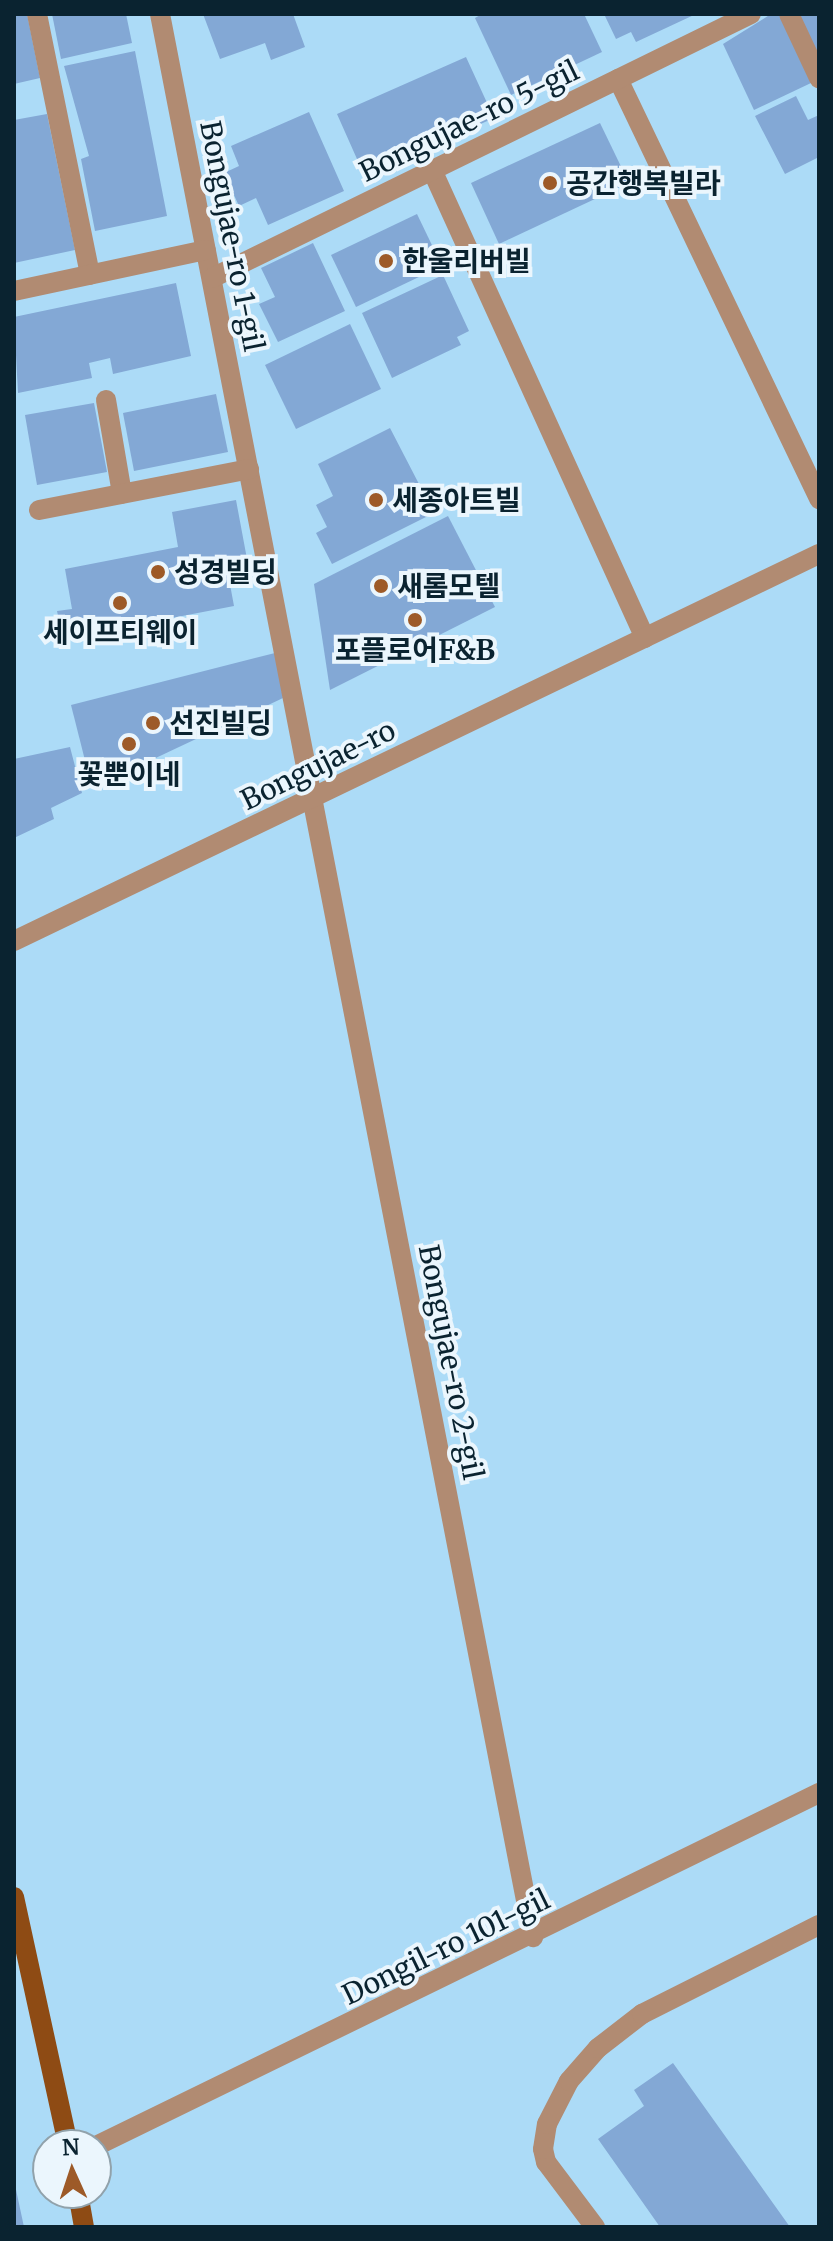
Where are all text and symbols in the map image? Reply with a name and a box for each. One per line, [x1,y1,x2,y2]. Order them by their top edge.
street label: Bongujae-ro 5-gil [354,53,584,189]
street label: Bongujae-ro 1-gil [193,118,271,354]
place label: 공간행복빌라 [566,166,721,200]
marker: 공간행복빌라 [541,174,559,192]
place label: 한울리버빌 [402,244,531,278]
marker: 한울리버빌 [377,252,395,270]
place label: 세종아트빌 [392,483,521,517]
marker: 세종아트빌 [367,491,385,509]
place label: 성경빌딩 [174,555,277,589]
marker: 성경빌딩 [149,563,167,581]
place label: 새롬모텔 [397,569,500,603]
marker: 새롬모텔 [372,577,390,595]
marker: 세이프티웨이 [111,594,129,612]
marker: 포플로어F&B [406,611,424,629]
place label: 세이프티웨이 [43,615,197,649]
place label: 포플로어F&B [335,633,495,667]
place label: 선진빌딩 [169,706,272,740]
street label: Bongujae-ro [235,713,401,817]
marker: 선진빌딩 [144,714,162,732]
marker: 꽃뿐이네 [120,735,138,753]
place label: 꽃뿐이네 [77,757,181,791]
street label: Bongujae-ro 2-gil [412,1242,490,1482]
street label: Dongil-ro 101-gil [337,1882,555,2012]
north arrow [32,2129,112,2209]
text: N [61,2133,80,2161]

